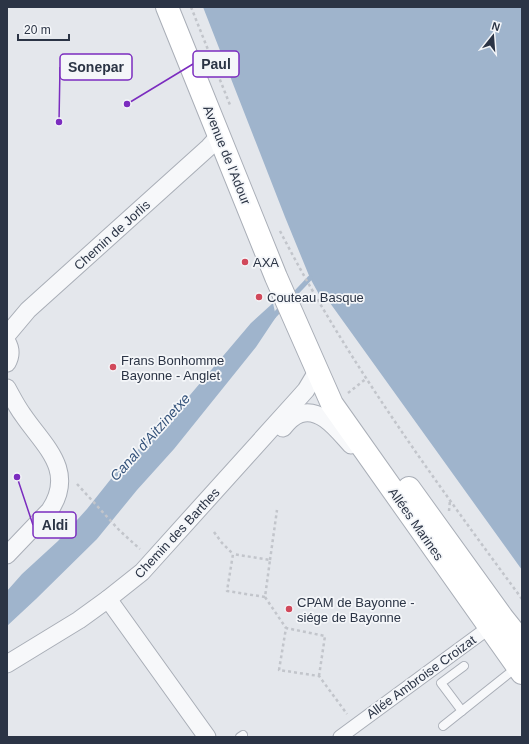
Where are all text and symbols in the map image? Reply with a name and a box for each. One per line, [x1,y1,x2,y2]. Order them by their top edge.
scale bar [18,16,69,42]
north arrow [473,16,513,56]
text: N [490,20,502,33]
text: 20 m [24,23,51,37]
callout: Paul [193,51,239,77]
callout: Sonepar [60,54,132,80]
text: Paul [201,56,231,72]
text: Sonepar [68,59,125,75]
street label: Avenue de l'Adour [200,103,254,207]
street label: Chemin de Jorlis [71,197,153,273]
place label: AXA [253,255,279,270]
marker: AXA [240,257,250,267]
place label: Couteau Basque [267,290,364,305]
marker: Couteau Basque [254,292,264,302]
place label: Frans Bonhomme Bayonne - Anglet [121,353,224,383]
marker: Frans Bonhomme Bayonne - Anglet [108,362,118,372]
water label: Canal d'Aitzinetxe [107,390,193,484]
street label: Chemin des Barthes [131,484,223,581]
street label: Allées Marines [385,485,447,564]
callout: Aldi [33,512,76,538]
text: Aldi [42,517,68,533]
place label: CPAM de Bayonne - siége de Bayonne [297,595,415,625]
marker: CPAM de Bayonne - siége de Bayonne [284,604,294,614]
street label: Allée Ambroise Croizat [363,632,479,722]

